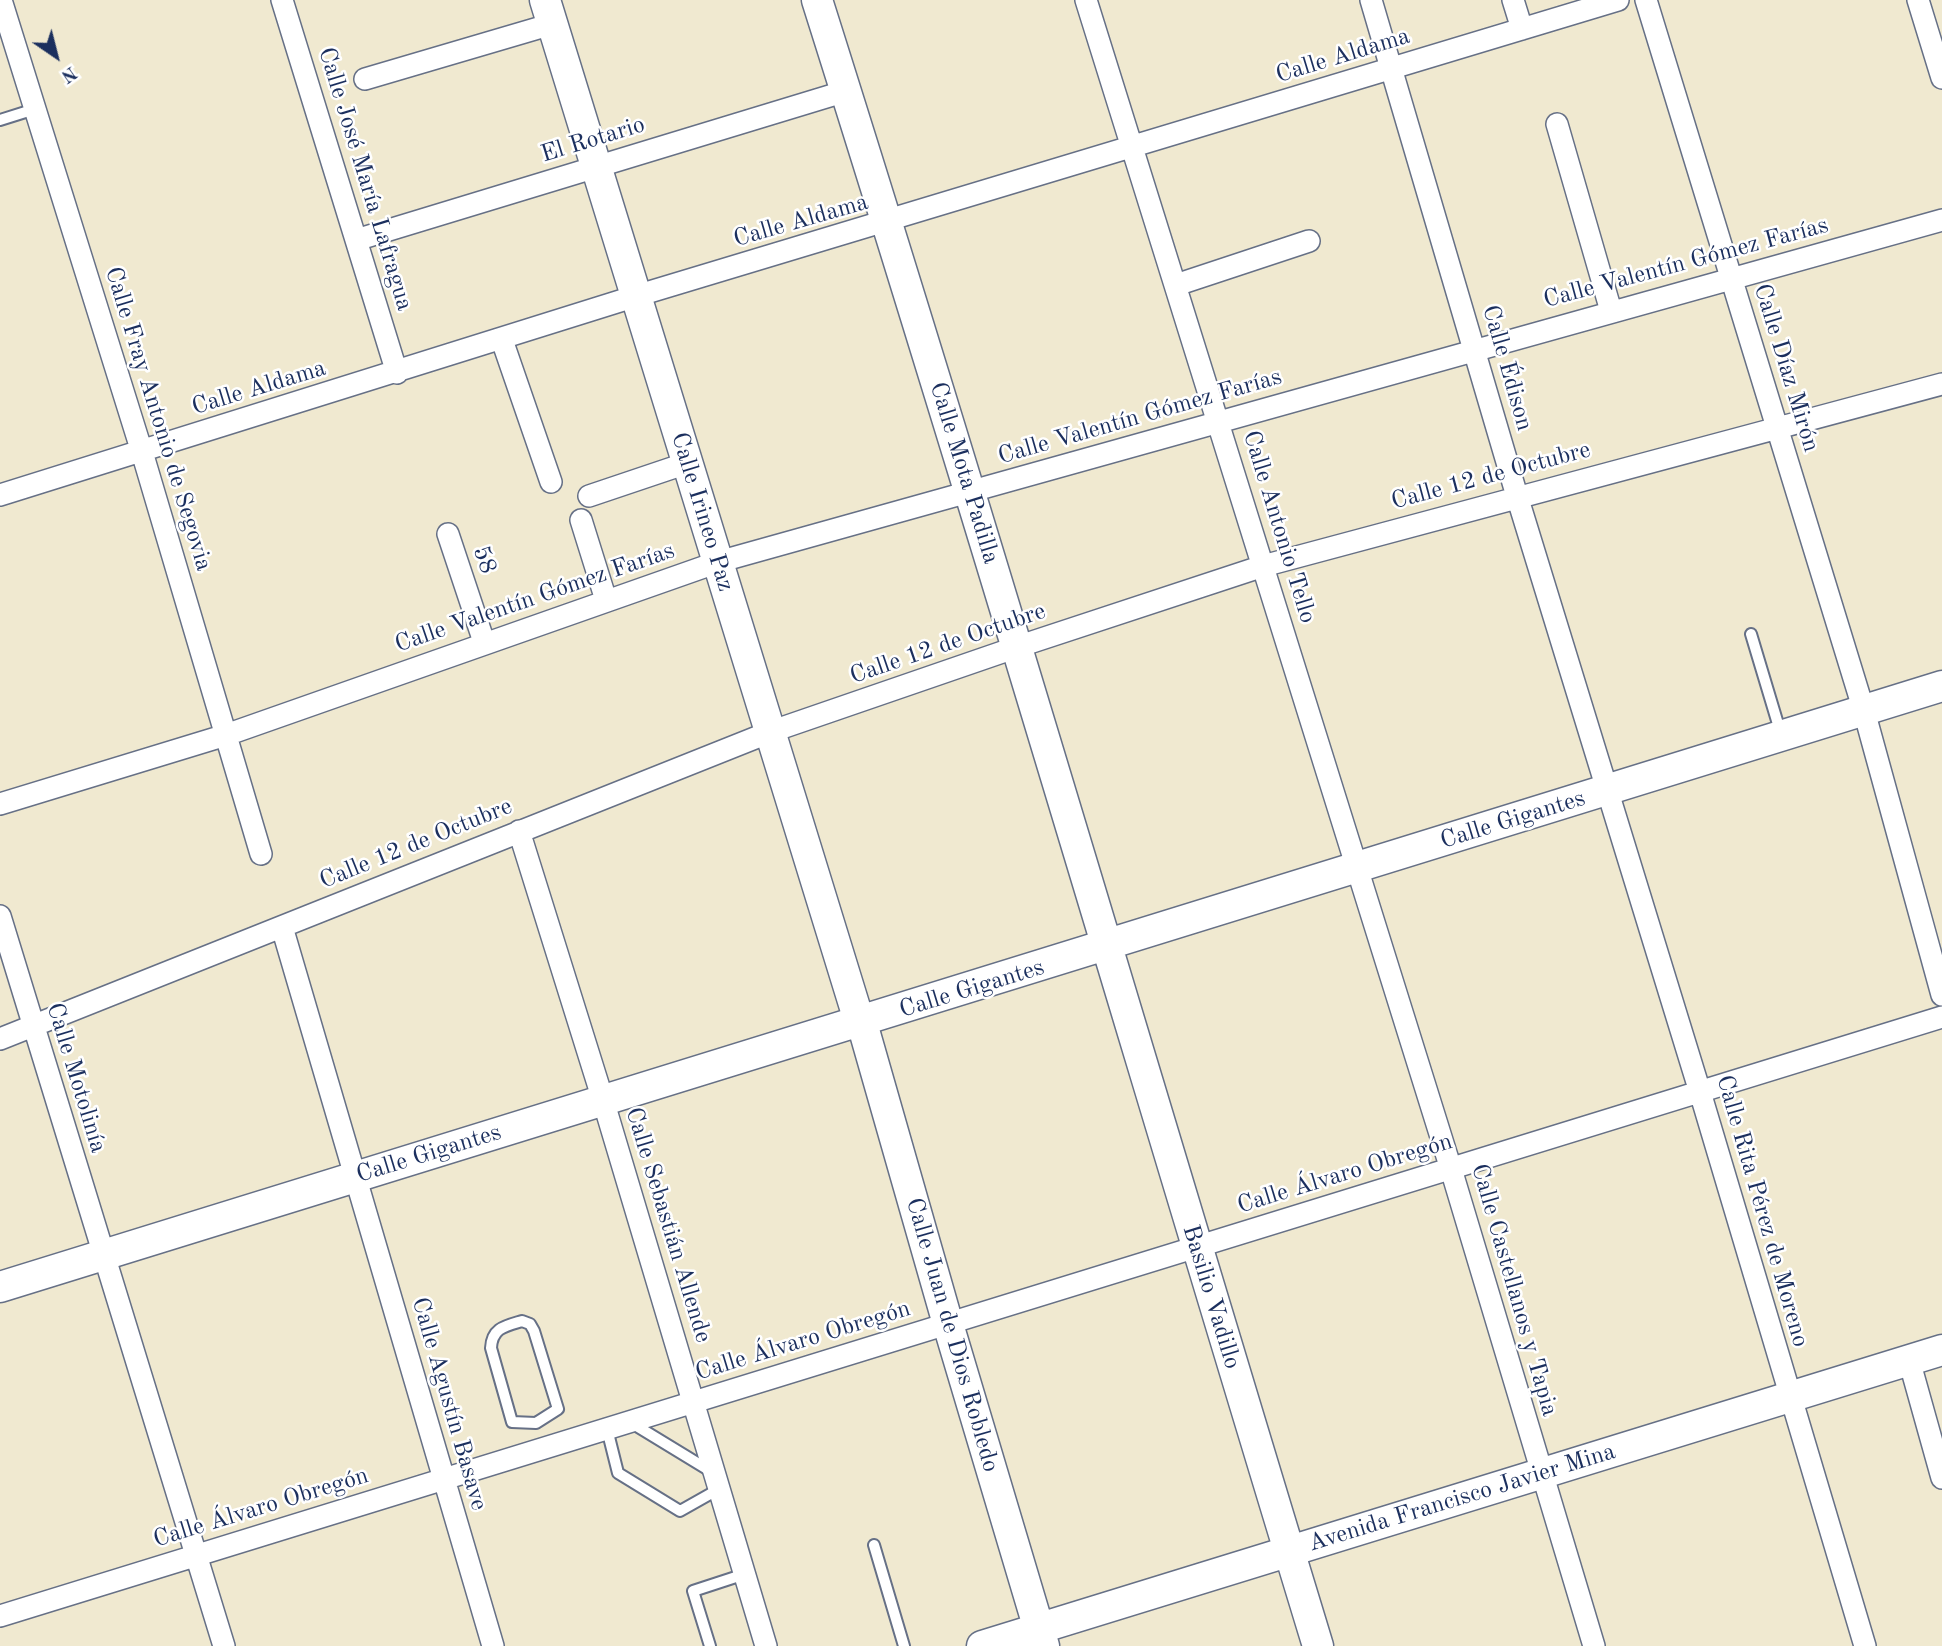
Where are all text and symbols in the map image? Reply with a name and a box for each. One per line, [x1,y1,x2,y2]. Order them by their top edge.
north arrow [21,21,91,91]
street label: Calle Aldama [1272,22,1414,90]
street label: Calle José María Lafragua [311,44,419,314]
text: N [57,62,80,86]
street label: El Rotario [537,111,649,169]
street label: Calle Aldama [730,188,872,254]
street label: Calle Valentín Gómez Farías [1540,211,1832,315]
street label: Calle Fray Antonio de Segovia [98,263,218,575]
street label: Calle Díaz Mirón [1747,280,1825,456]
street label: Calle Édison [1475,302,1539,434]
street label: Calle Aldama [188,354,330,422]
street label: Calle Valentín Gómez Farías [995,363,1285,471]
street label: Calle Mota Padilla [923,379,1005,567]
street label: Calle Antonio Tello [1236,427,1322,627]
street label: Calle Irineo Paz [664,429,740,595]
street label: Calle 12 de Octubre [1388,436,1594,516]
street label: Calle Valentín Gómez Farías [391,537,679,659]
street label: 58 [466,542,502,578]
street label: Calle 12 de Octubre [846,597,1050,691]
street label: Calle Gigantes [1437,784,1589,856]
street label: Calle 12 de Octubre [315,792,517,896]
street label: Calle Gigantes [896,953,1048,1025]
street label: Calle Motolinía [40,1000,112,1156]
street label: Calle Rita Pérez de Moreno [1709,1072,1815,1350]
street label: Calle Sebastián Allende [618,1104,718,1346]
street label: Calle Gigantes [353,1118,505,1190]
street label: Calle Álvaro Obregón [1234,1128,1456,1220]
street label: Calle Castellanos y Tapia [1464,1160,1564,1420]
street label: Calle Juan de Dios Robledo [899,1195,1005,1475]
street label: Basilio Vadillo [1175,1221,1247,1373]
street label: Calle Agustín Basave [405,1294,493,1514]
street label: Calle Álvaro Obregón [692,1295,914,1387]
street label: Avenida Francisco Javier Mina [1305,1438,1619,1558]
street label: Calle Álvaro Obregón [150,1462,372,1554]

